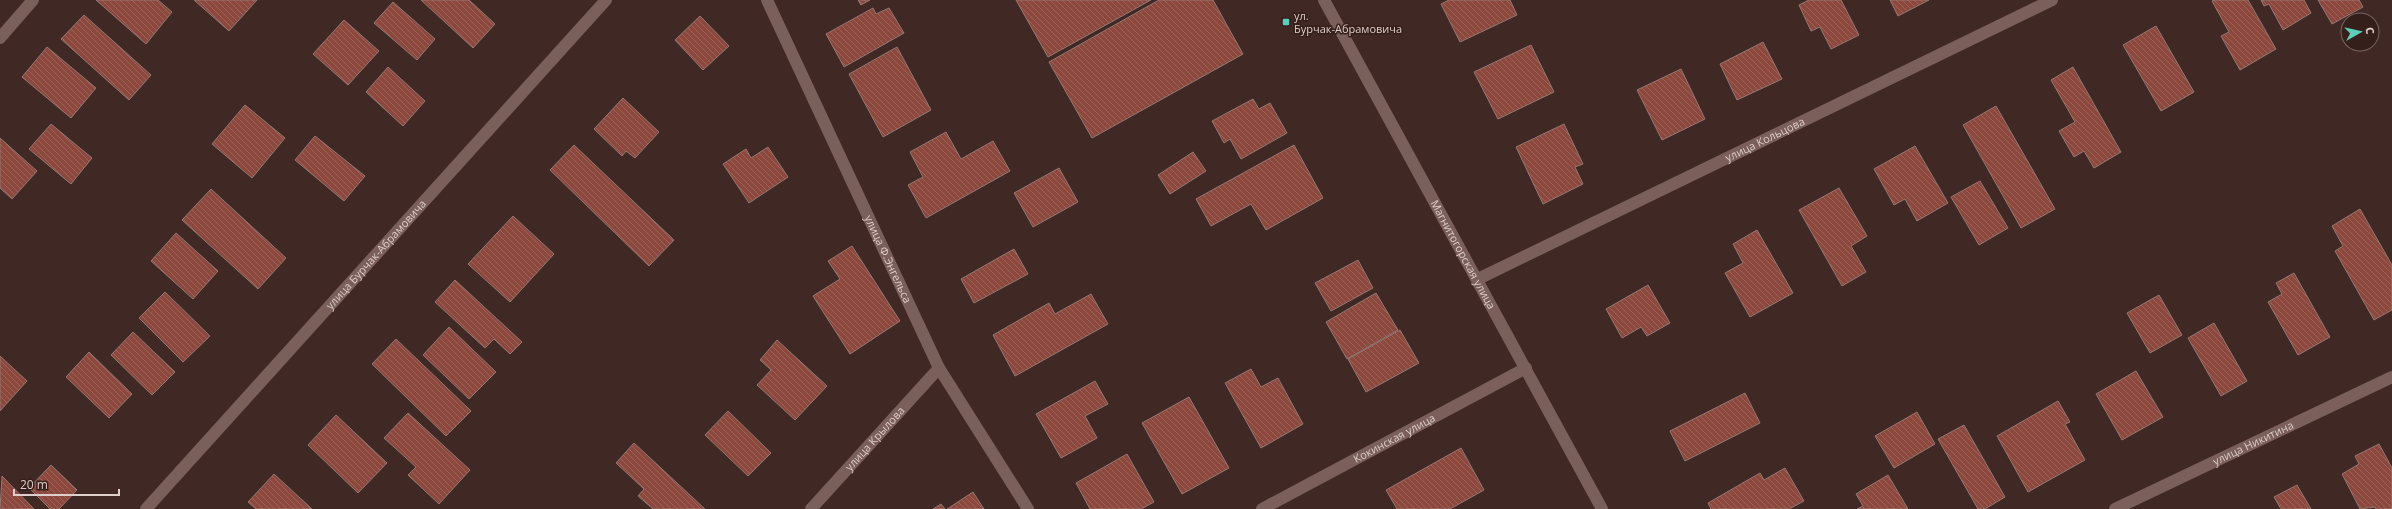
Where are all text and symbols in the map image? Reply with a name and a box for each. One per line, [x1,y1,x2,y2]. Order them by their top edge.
place label: ул. Бурчак-Абрамовича [1294,8,1402,36]
north arrow [2340,12,2380,52]
marker: ул. Бурчак-Абрамовича [1281,17,1291,27]
text: С [2362,26,2378,35]
street label: улица Кольцова [1722,113,1807,165]
street label: улица Бурчак-Абрамовича [322,196,429,312]
street label: Магнитогорская улица [1427,197,1499,312]
street label: улица Ф.Энгельса [862,213,916,305]
street label: улица Крылова [841,403,908,474]
street label: Кокинская улица [1350,410,1438,466]
street label: улица Никитина [2210,417,2296,468]
scale bar [14,471,119,497]
text: 20 m [20,476,48,493]

